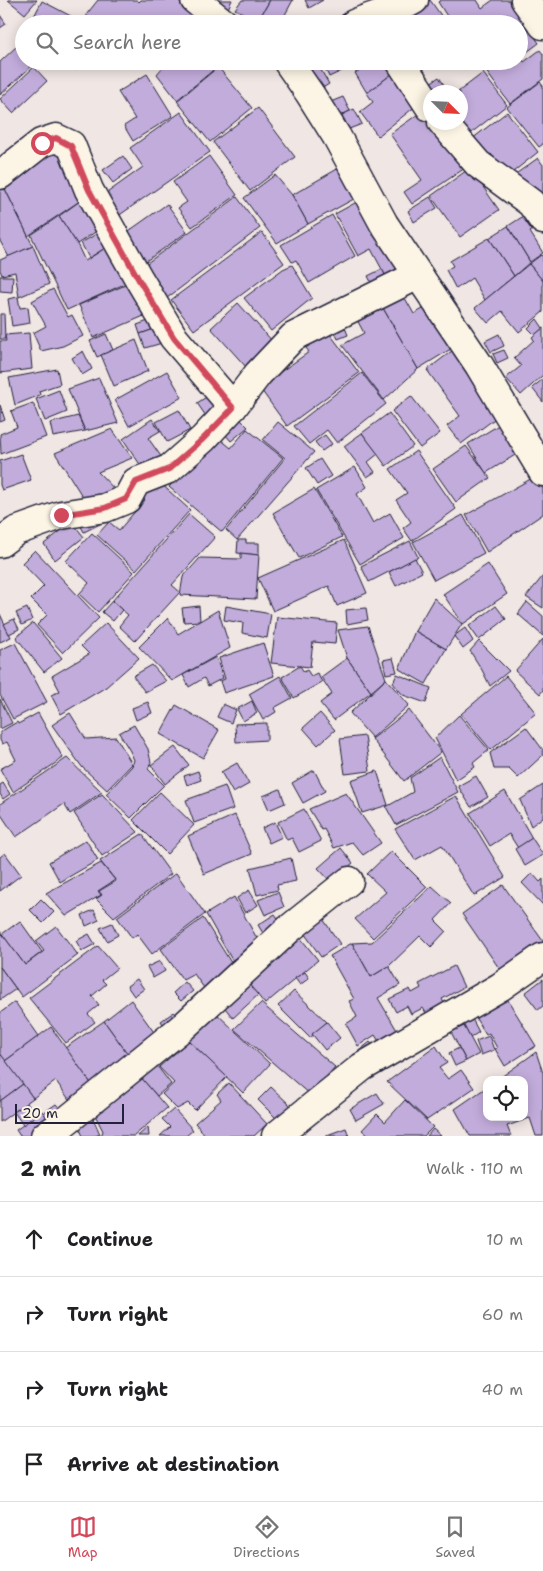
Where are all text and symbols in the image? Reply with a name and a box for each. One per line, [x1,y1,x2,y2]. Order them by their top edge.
search box [15,15,528,70]
icon: search [33,29,61,57]
text: Search here [73,30,182,55]
north arrow [423,85,468,130]
route start [31,132,54,155]
route end [50,504,73,527]
map controls [483,1076,528,1121]
button: locate [483,1076,528,1121]
scale bar [15,1101,124,1124]
text: 20 m [22,1104,58,1122]
text: 2 min [20,1155,81,1183]
text: Walk · 110 m [426,1158,523,1179]
icon: ahead [20,1225,48,1253]
text: Continue [67,1227,153,1252]
text: 10 m [486,1229,523,1250]
icon: right [20,1300,48,1328]
text: Turn right [67,1302,168,1327]
text: 60 m [482,1304,523,1325]
icon: right [20,1375,48,1403]
text: Turn right [67,1377,168,1402]
text: 40 m [481,1379,523,1400]
icon: arrive [20,1450,48,1478]
text: Arrive at destination [67,1452,279,1477]
tab: Map [68,1513,98,1561]
tab: Directions [233,1513,300,1561]
tab: Saved [436,1513,475,1561]

